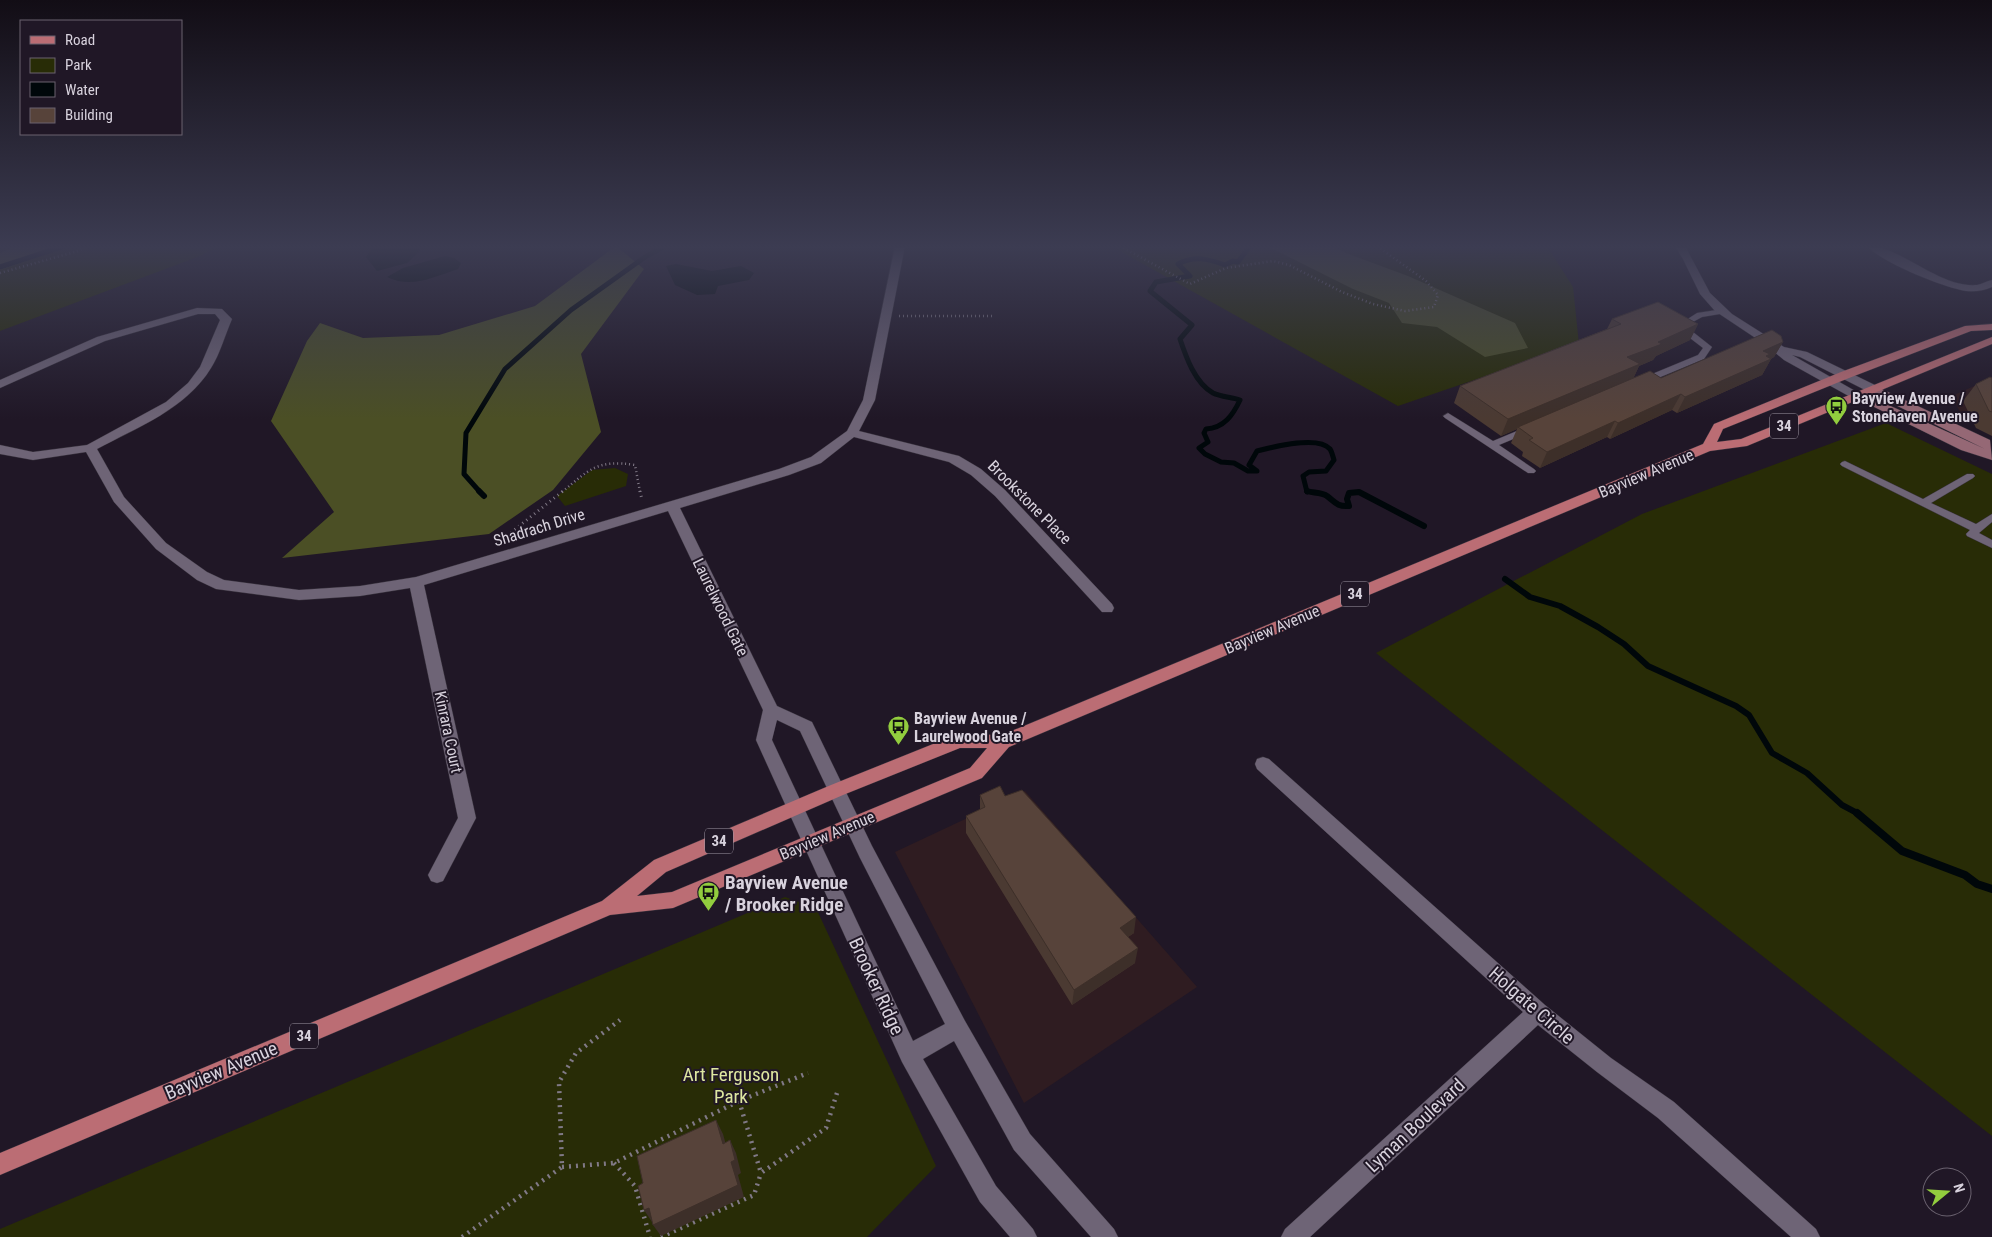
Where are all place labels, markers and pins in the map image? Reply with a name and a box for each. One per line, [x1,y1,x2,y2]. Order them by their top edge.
place label: Bayview Avenue / Stonehaven Avenue [1852,389,1978,426]
bus stop icon: Bayview Avenue / Stonehaven Avenue [1824,395,1848,426]
place label: Bayview Avenue / Laurelwood Gate [914,709,1027,746]
bus stop icon: Bayview Avenue / Laurelwood Gate [886,715,910,746]
place label: Bayview Avenue / Brooker Ridge [724,871,848,916]
bus stop icon: Bayview Avenue / Brooker Ridge [697,881,721,912]

